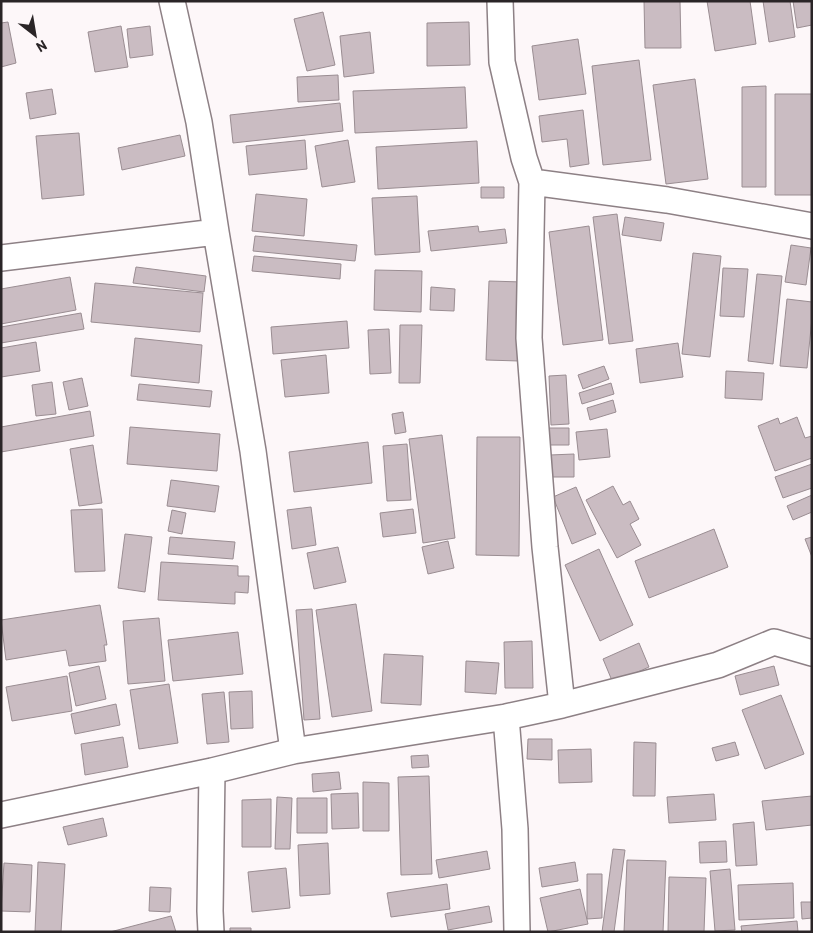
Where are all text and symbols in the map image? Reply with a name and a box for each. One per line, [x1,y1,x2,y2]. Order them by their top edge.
north arrow [10,10,60,60]
text: N [34,37,50,56]

